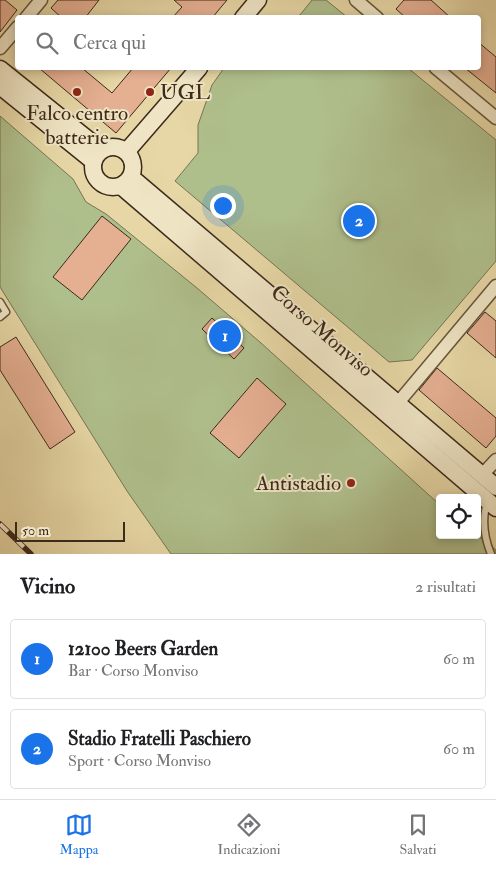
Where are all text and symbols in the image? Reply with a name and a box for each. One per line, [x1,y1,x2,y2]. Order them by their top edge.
search box [15,15,481,70]
icon: search [33,29,61,57]
text: Cerca qui [73,31,146,55]
place label: UGL [160,79,210,106]
marker: Falco centro batterie [71,86,83,98]
marker: UGL [144,86,156,98]
place label: Falco centro batterie [26,100,128,151]
your location [210,193,236,219]
pin: 2 [343,202,375,240]
street label: Corso Monviso [265,279,379,383]
pin: 1 [209,317,241,355]
place label: Antistadio [255,470,341,497]
marker: Antistadio [345,477,357,489]
map controls [436,494,481,539]
button: locate [436,494,481,539]
scale bar [15,519,125,542]
text: 50 m [22,522,49,539]
text: Vicino [20,573,75,600]
text: 2 risultati [415,577,476,597]
text: 12100 Beers Garden [68,637,218,661]
text: 1 [34,649,40,669]
text: 60 m [443,649,475,669]
text: Bar · Corso Monviso [68,661,198,681]
text: Stadio Fratelli Paschiero [68,727,251,751]
text: 2 [33,739,41,759]
text: 60 m [443,739,475,759]
text: Sport · Corso Monviso [68,751,211,771]
tab: Mappa [59,811,99,858]
tab: Indicazioni [218,811,280,858]
tab: Salvati [399,811,437,858]

